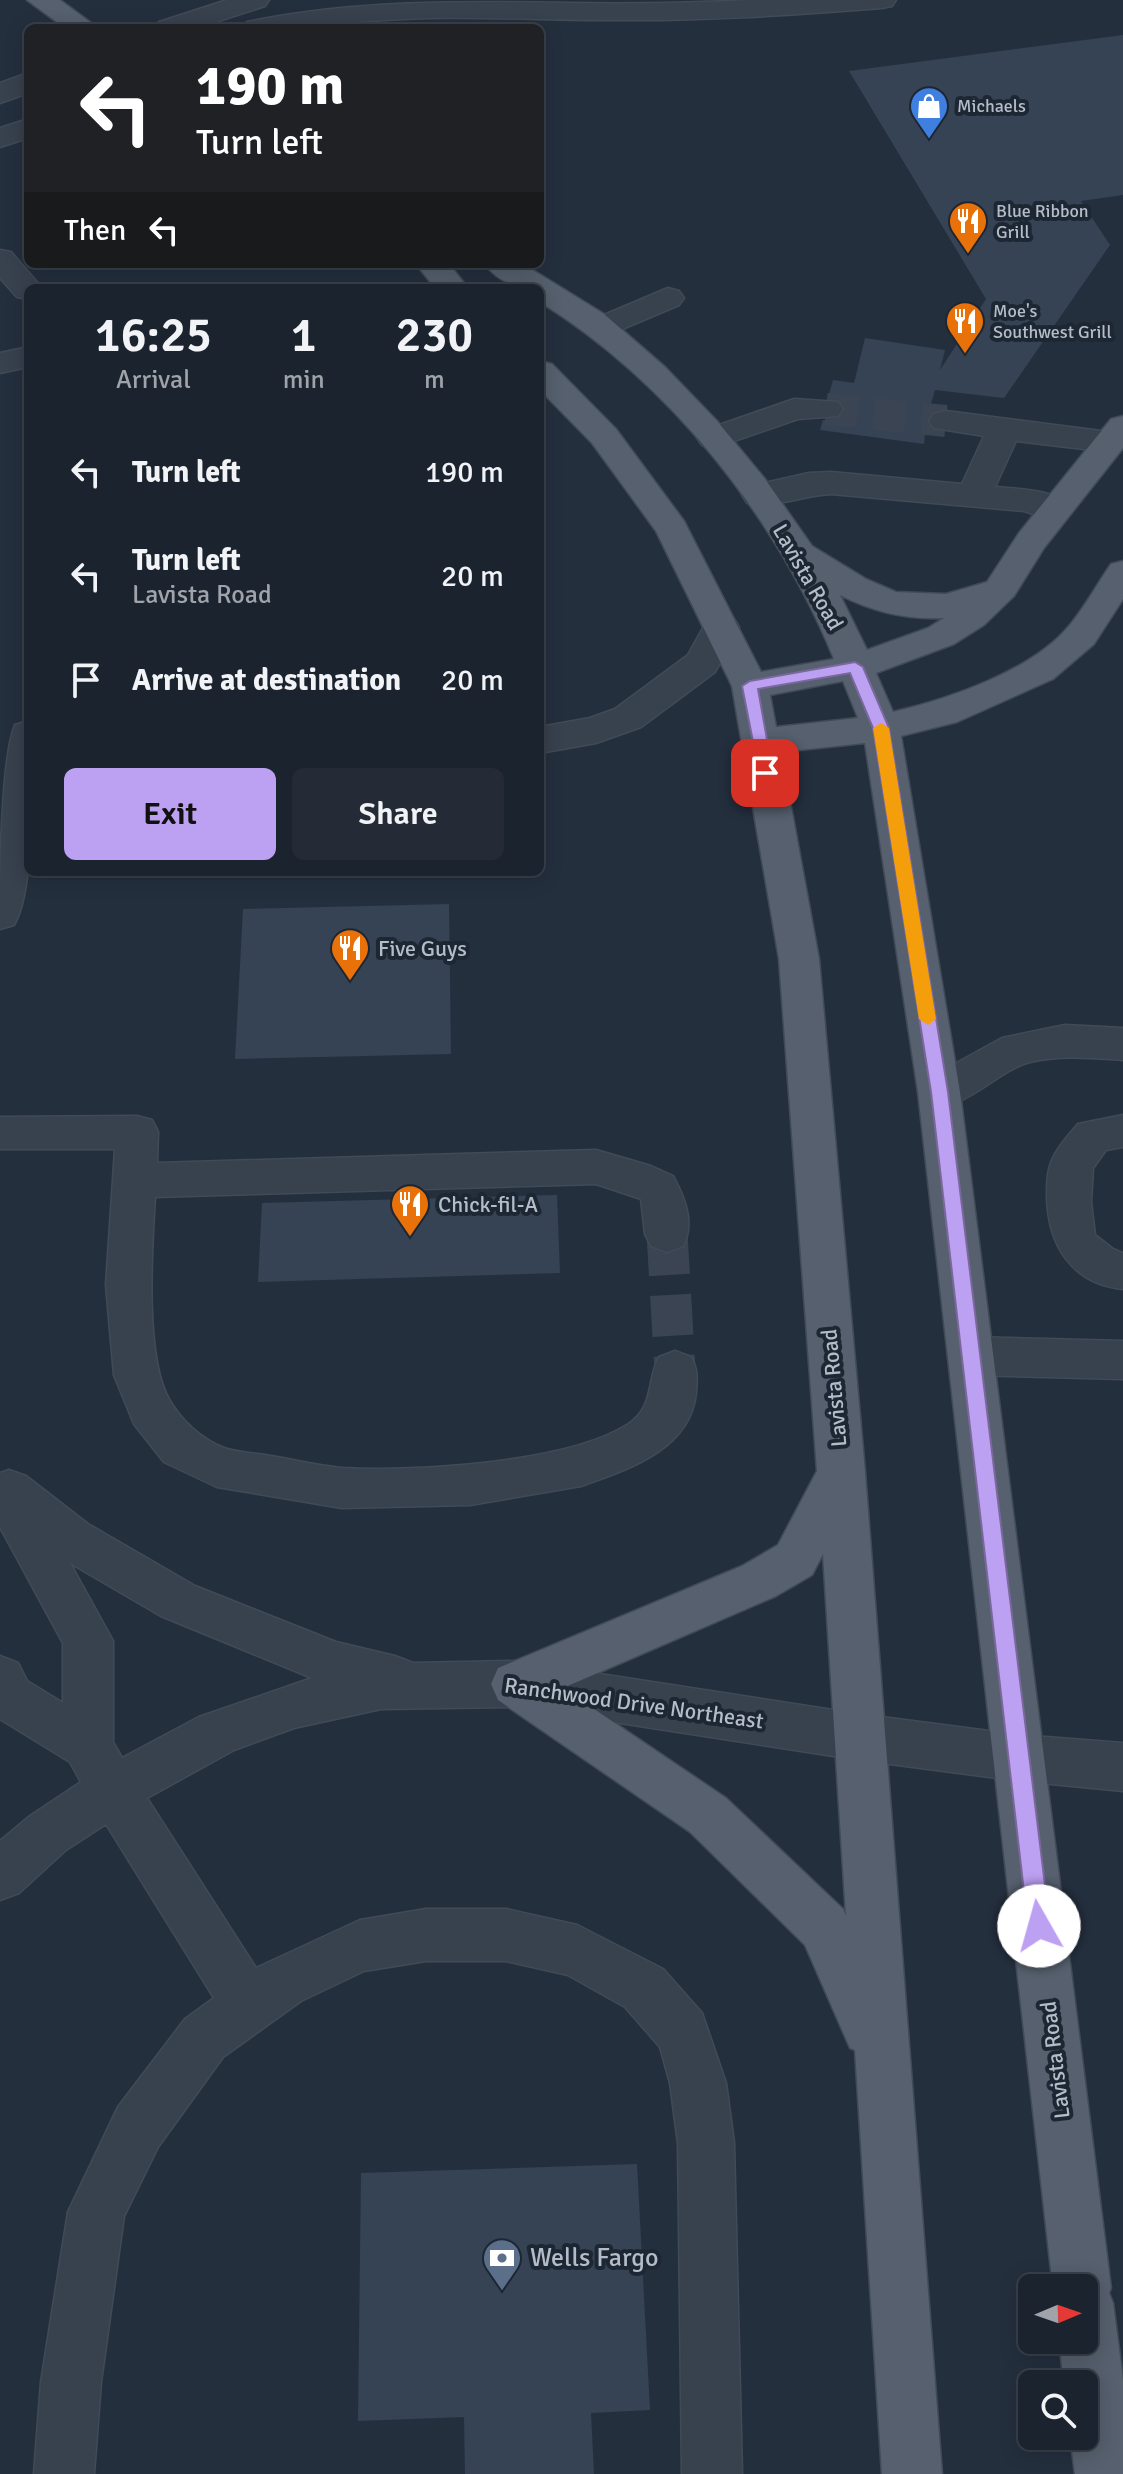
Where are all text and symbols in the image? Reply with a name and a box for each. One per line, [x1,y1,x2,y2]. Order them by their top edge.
text: 190 m [196,51,344,120]
icon: left [64,56,168,160]
shop icon: Michaels [908,85,950,140]
place label: Michaels [957,95,1026,117]
text: Turn left [196,120,323,165]
restaurant icon: Blue Ribbon Grill [947,200,989,255]
place label: Blue Ribbon Grill [996,200,1089,243]
icon: left [142,208,186,252]
text: Then [64,212,126,249]
restaurant icon: Moe's Southwest Grill [944,300,986,355]
place label: Moe's Southwest Grill [993,300,1112,343]
text: 16:25 [95,306,212,365]
text: 1 [291,306,317,365]
text: 230 [395,306,473,365]
text: Arrival [116,364,191,396]
text: min [283,364,325,396]
text: m [424,364,445,396]
icon: left [64,450,108,494]
text: Turn left [132,454,241,491]
text: 190 m [425,454,504,491]
street label: Lavista Road [767,519,849,635]
text: Turn left [132,542,241,579]
icon: left [64,554,108,598]
text: 20 m [441,558,504,595]
text: Lavista Road [132,579,272,611]
icon: arrive [64,658,108,702]
text: Arrive at destination [132,662,401,699]
text: 20 m [441,662,504,699]
pin [731,739,799,807]
icon: arrive [743,751,787,795]
button: Exit [64,768,276,860]
button: Share [292,768,504,860]
restaurant icon: Five Guys [329,927,371,982]
place label: Five Guys [378,935,467,962]
restaurant icon: Chick-fil-A [389,1183,431,1238]
place label: Chick-fil-A [438,1191,539,1218]
street label: Lavista Road [815,1328,853,1448]
street label: Ranchwood Drive Northeast [503,1671,766,1735]
position arrow [997,1884,1081,1968]
street label: Lavista Road [1034,2000,1076,2120]
bank icon: Wells Fargo [481,2237,523,2292]
place label: Wells Fargo [530,2242,659,2274]
north arrow [1018,2274,1098,2354]
map controls [1018,2274,1098,2450]
button: search [1018,2370,1098,2450]

